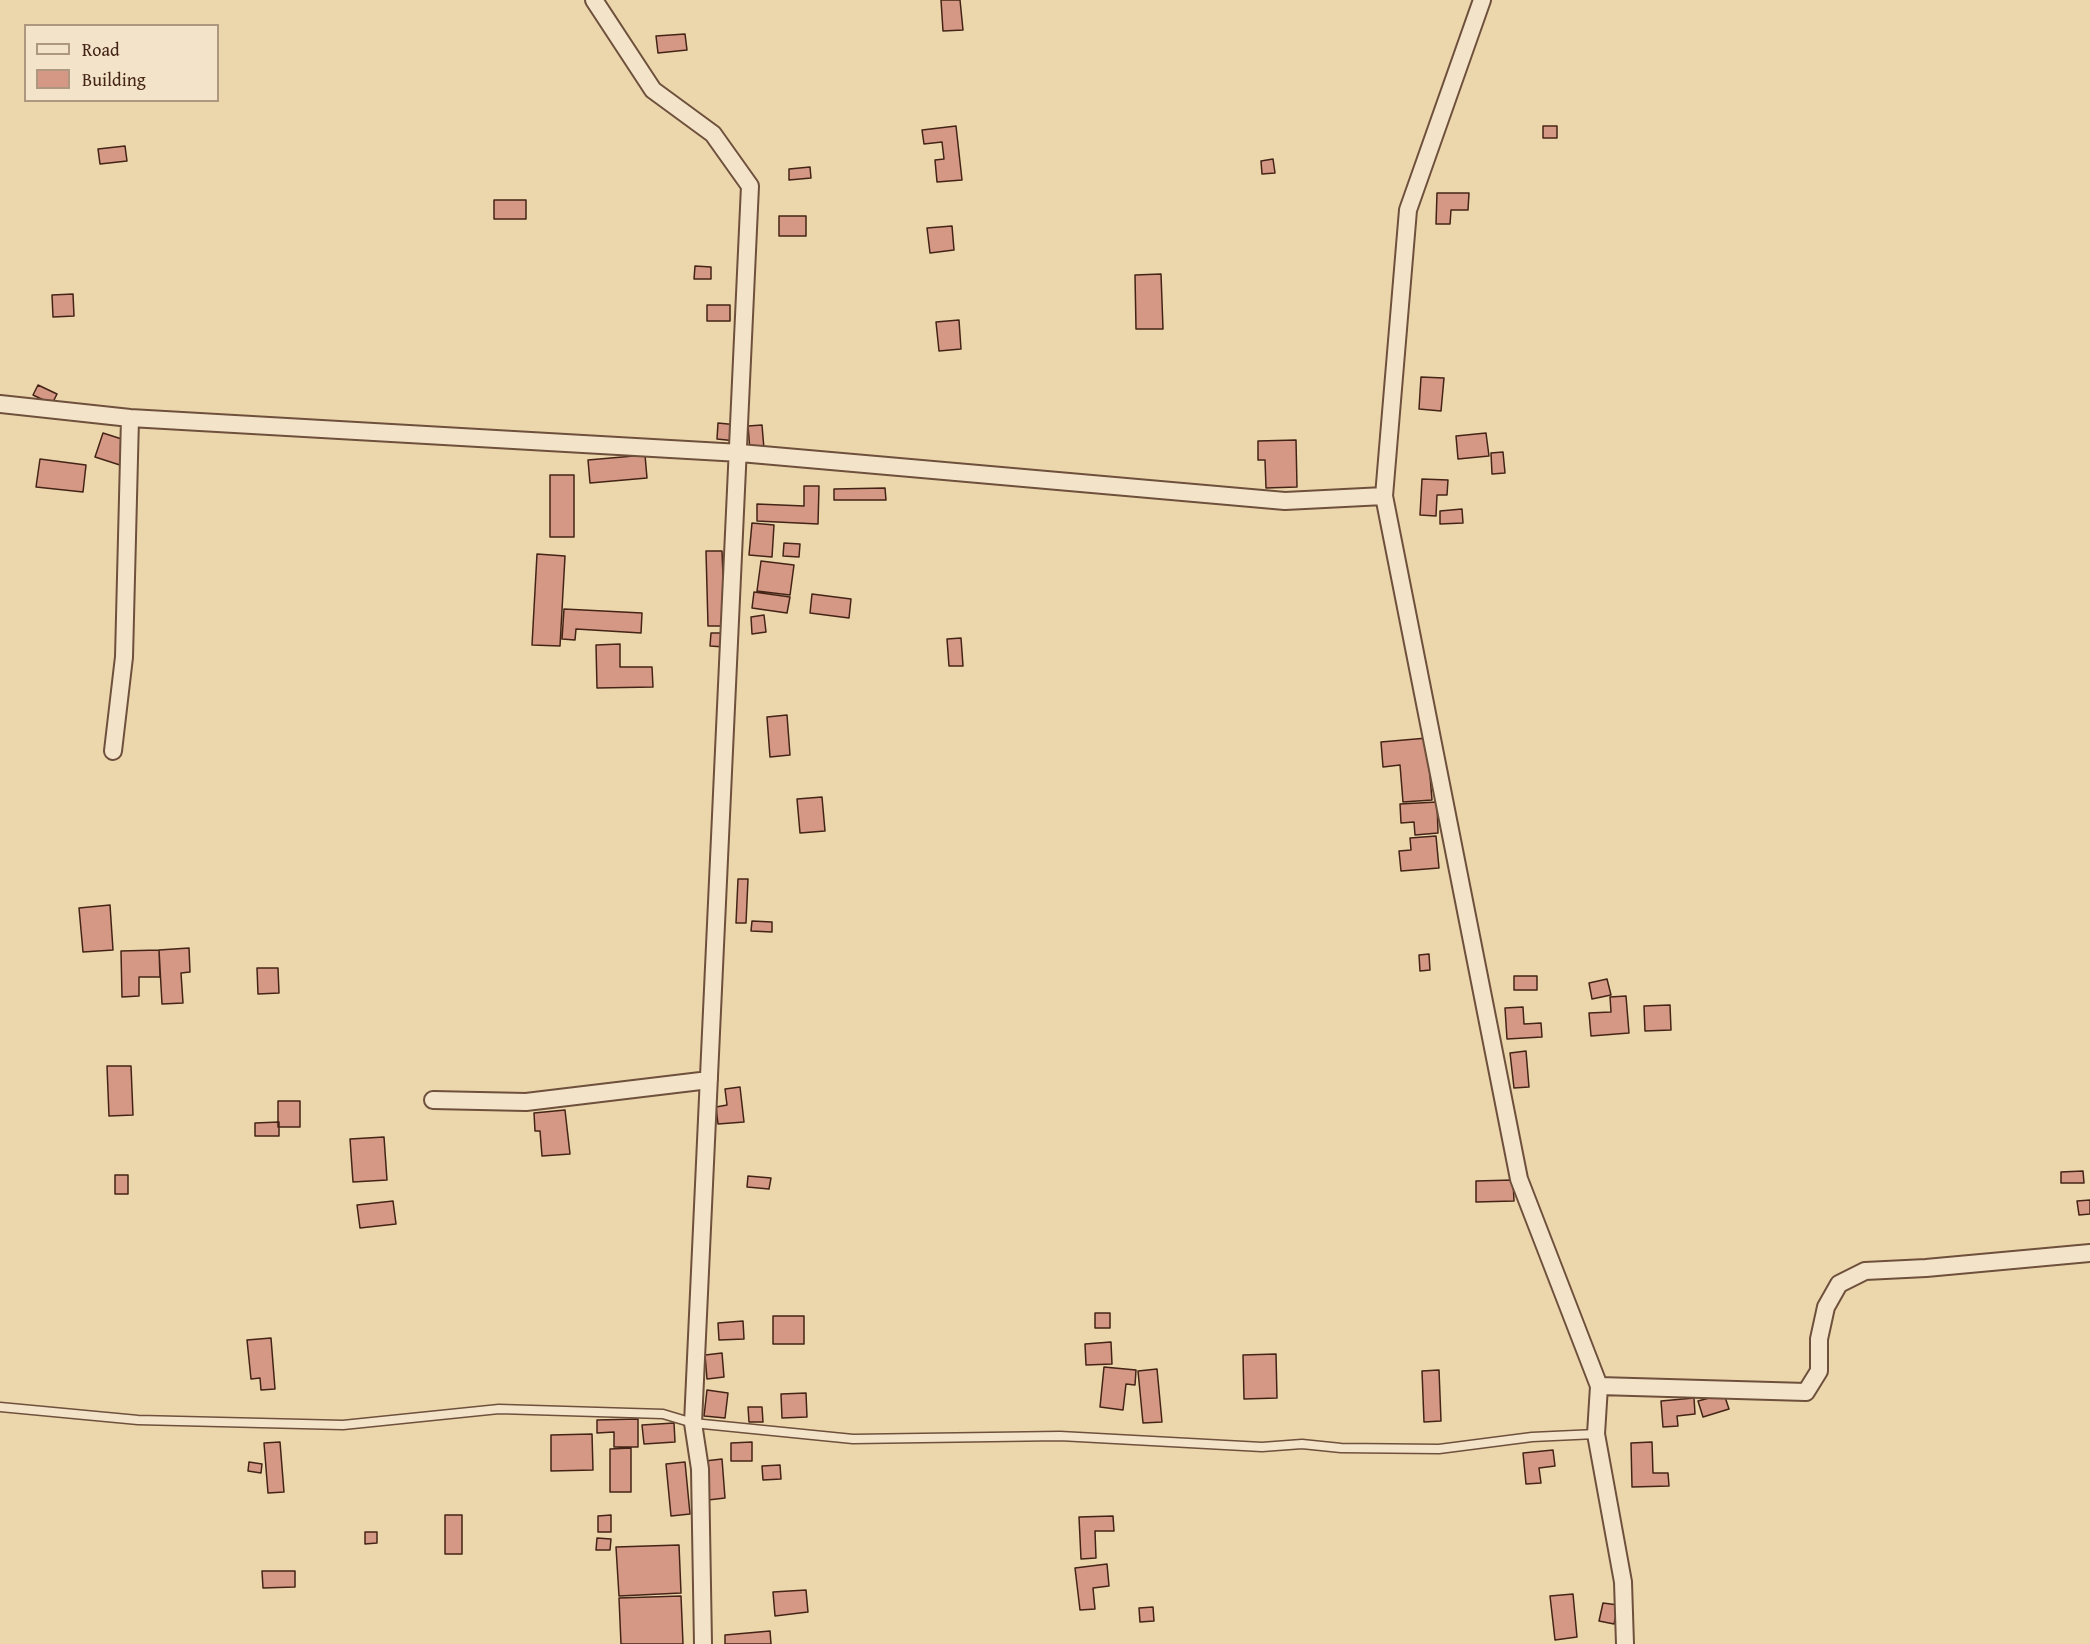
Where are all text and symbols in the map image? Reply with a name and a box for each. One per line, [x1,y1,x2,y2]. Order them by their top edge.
legend [24,24,219,102]
text: Road [82,36,120,63]
text: Building [82,66,146,93]

